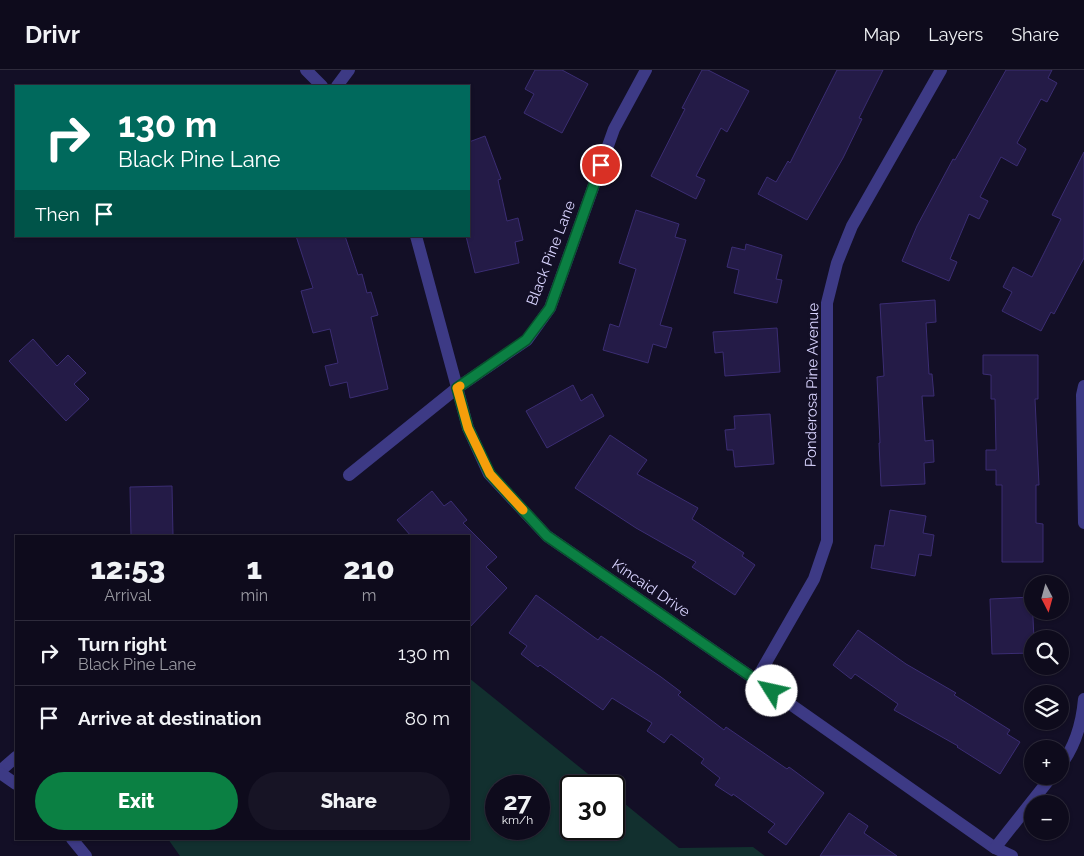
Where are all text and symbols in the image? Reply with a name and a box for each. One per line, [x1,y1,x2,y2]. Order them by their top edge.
text: Drivr [25,20,80,49]
text: Map [864,24,900,45]
text: Layers [928,24,983,45]
text: Share [1011,24,1059,45]
text: 130 m [118,104,217,145]
icon: right [35,105,100,170]
pin [580,144,622,186]
text: Black Pine Lane [118,146,280,172]
icon: arrive [587,151,615,179]
street label: Black Pine Lane [523,198,579,308]
icon: arrive [90,200,118,228]
text: Then [35,203,80,225]
street label: Ponderosa Pine Avenue [802,303,822,467]
text: 12:53 [90,551,165,586]
text: 1 [247,551,262,586]
text: 210 [343,551,395,586]
street label: Kincaid Drive [609,555,694,621]
north arrow [1024,575,1069,620]
map controls [1024,575,1069,840]
text: Arrival [104,586,151,605]
text: min [241,586,268,605]
text: m [362,586,376,605]
button: search [1024,630,1069,675]
text: Turn right [78,633,167,655]
icon: right [35,639,63,667]
text: 130 m [398,642,450,664]
text: Black Pine Lane [78,655,196,674]
position arrow [745,664,797,716]
button: layers [1024,685,1069,730]
icon: arrive [35,704,63,732]
text: Arrive at destination [78,707,262,729]
text: 80 m [405,707,450,729]
button: + [1024,740,1069,785]
button: Exit [35,772,238,830]
button: Share [248,772,450,830]
speed limit sign: 30 [560,775,625,840]
text: 27 [503,786,532,816]
button: − [1024,795,1069,840]
text: km/h [502,813,533,827]

